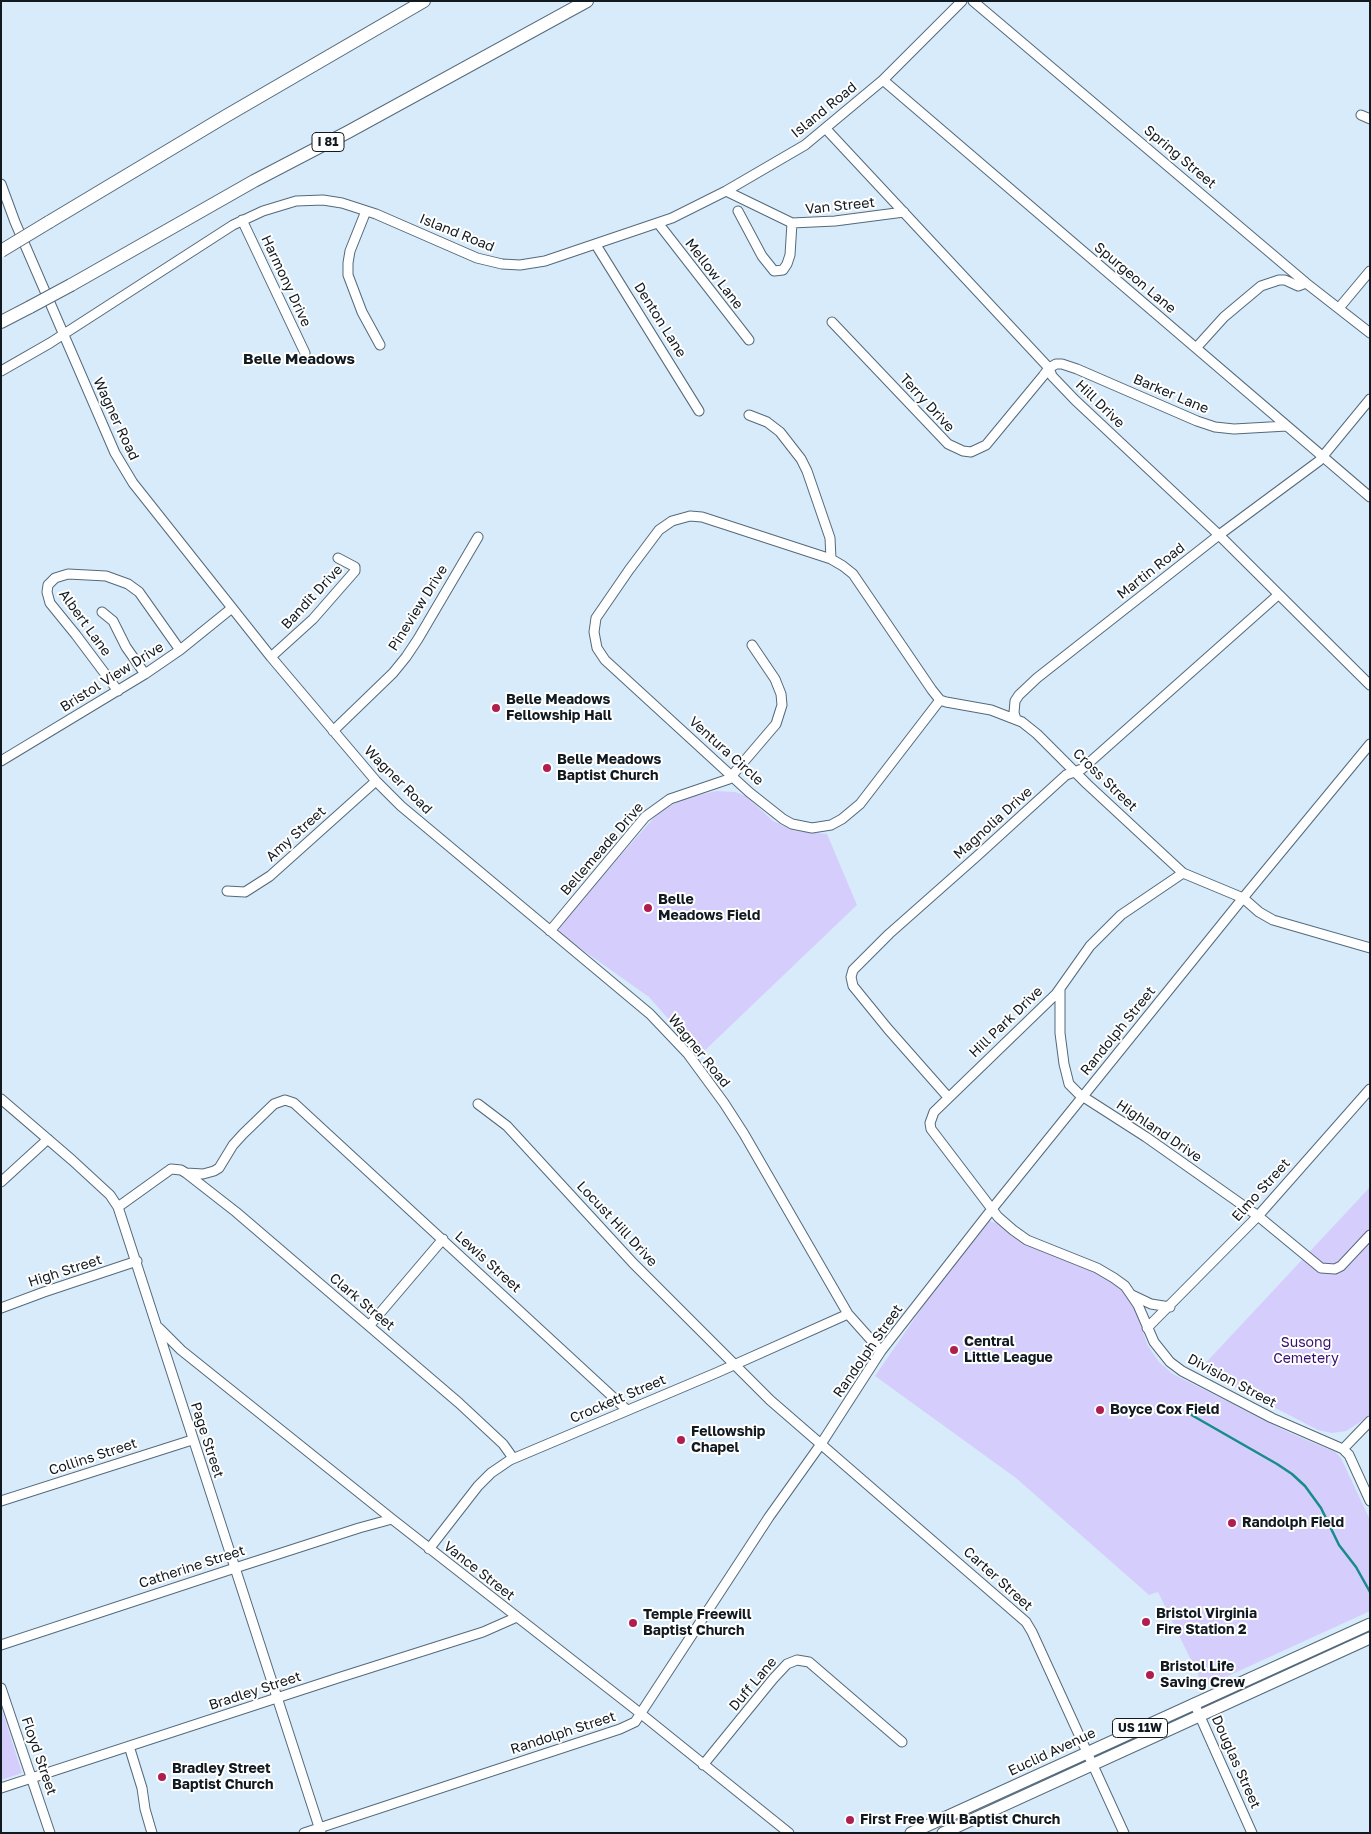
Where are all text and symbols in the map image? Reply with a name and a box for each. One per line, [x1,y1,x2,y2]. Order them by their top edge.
street label: Island Road [788,79,860,141]
street label: Spring Street [1141,122,1219,192]
road number: I 81 [312,132,344,152]
street label: Van Street [804,194,876,218]
street label: Island Road [417,210,497,256]
street label: Harmony Drive [257,233,315,329]
street label: Mellow Lane [681,235,747,313]
street label: Spurgeon Lane [1091,239,1179,317]
street label: Denton Lane [630,279,690,361]
district label: Belle Meadows [243,350,355,368]
street label: Terry Drive [896,371,958,435]
street label: Barker Lane [1131,371,1211,417]
street label: Wagner Road [89,375,143,463]
street label: Hill Drive [1072,377,1128,431]
street label: Martin Road [1114,539,1188,603]
street label: Bandit Drive [278,561,346,633]
street label: Pineview Drive [385,562,451,654]
street label: Albert Lane [55,587,115,659]
street label: Bristol View Drive [57,638,167,716]
place label: Belle Meadows Fellowship Hall [506,692,612,724]
marker: Belle Meadows Fellowship Hall [490,702,502,714]
street label: Ventura Circle [685,713,767,789]
street label: Wagner Road [360,742,436,818]
street label: Cross Street [1069,745,1141,815]
place label: Belle Meadows Baptist Church [557,752,661,784]
marker: Belle Meadows Baptist Church [541,762,553,774]
street label: Magnolia Drive [950,783,1036,863]
street label: Bellemeade Drive [557,799,647,899]
street label: Amy Street [263,803,329,865]
place label: Belle Meadows Field [658,892,760,924]
marker: Belle Meadows Field [642,902,654,914]
street label: Hill Park Drive [966,983,1046,1061]
street label: Randolph Street [1077,983,1159,1079]
street label: Wagner Road [664,1011,734,1091]
street label: Highland Drive [1113,1096,1205,1166]
street label: Elmo Street [1228,1155,1294,1225]
street label: Locust Hill Drive [573,1178,661,1270]
street label: Lewis Street [451,1228,525,1296]
street label: High Street [26,1251,104,1291]
street label: Clark Street [326,1270,398,1334]
street label: Randolph Street [830,1301,906,1401]
place label: Central Little League [964,1334,1053,1366]
park label: Susong Cemetery [1273,1335,1339,1368]
marker: Central Little League [948,1344,960,1356]
street label: Division Street [1185,1351,1279,1411]
street label: Crockett Street [567,1371,669,1427]
street label: Page Street [187,1400,227,1480]
place label: Boyce Cox Field [1110,1402,1219,1418]
marker: Boyce Cox Field [1094,1404,1106,1416]
place label: Fellowship Chapel [691,1424,765,1456]
marker: Fellowship Chapel [675,1434,687,1446]
street label: Collins Street [47,1435,139,1479]
place label: Randolph Field [1242,1515,1344,1531]
marker: Randolph Field [1226,1517,1238,1529]
street label: Vance Street [440,1538,518,1604]
street label: Catherine Street [137,1542,247,1592]
street label: Carter Street [960,1544,1036,1614]
place label: Bristol Virginia Fire Station 2 [1156,1606,1257,1638]
place label: Temple Freewill Baptist Church [643,1607,751,1640]
marker: Bristol Virginia Fire Station 2 [1140,1616,1152,1628]
marker: Temple Freewill Baptist Church [627,1617,639,1629]
street label: Duff Lane [726,1654,780,1714]
place label: Bristol Life Saving Crew [1160,1659,1245,1691]
street label: Bradley Street [207,1668,303,1714]
marker: Bristol Life Saving Crew [1144,1669,1156,1681]
street label: Randolph Street [508,1708,618,1758]
street label: Douglas Street [1208,1713,1264,1811]
street label: Floyd Street [18,1715,60,1797]
road number: US 11W [1112,1719,1168,1738]
street label: Euclid Avenue [1006,1724,1098,1780]
place label: Bradley Street Baptist Church [172,1761,273,1794]
marker: Bradley Street Baptist Church [156,1771,168,1783]
place label: First Free Will Baptist Church [860,1812,1060,1828]
marker: First Free Will Baptist Church [844,1814,856,1826]

